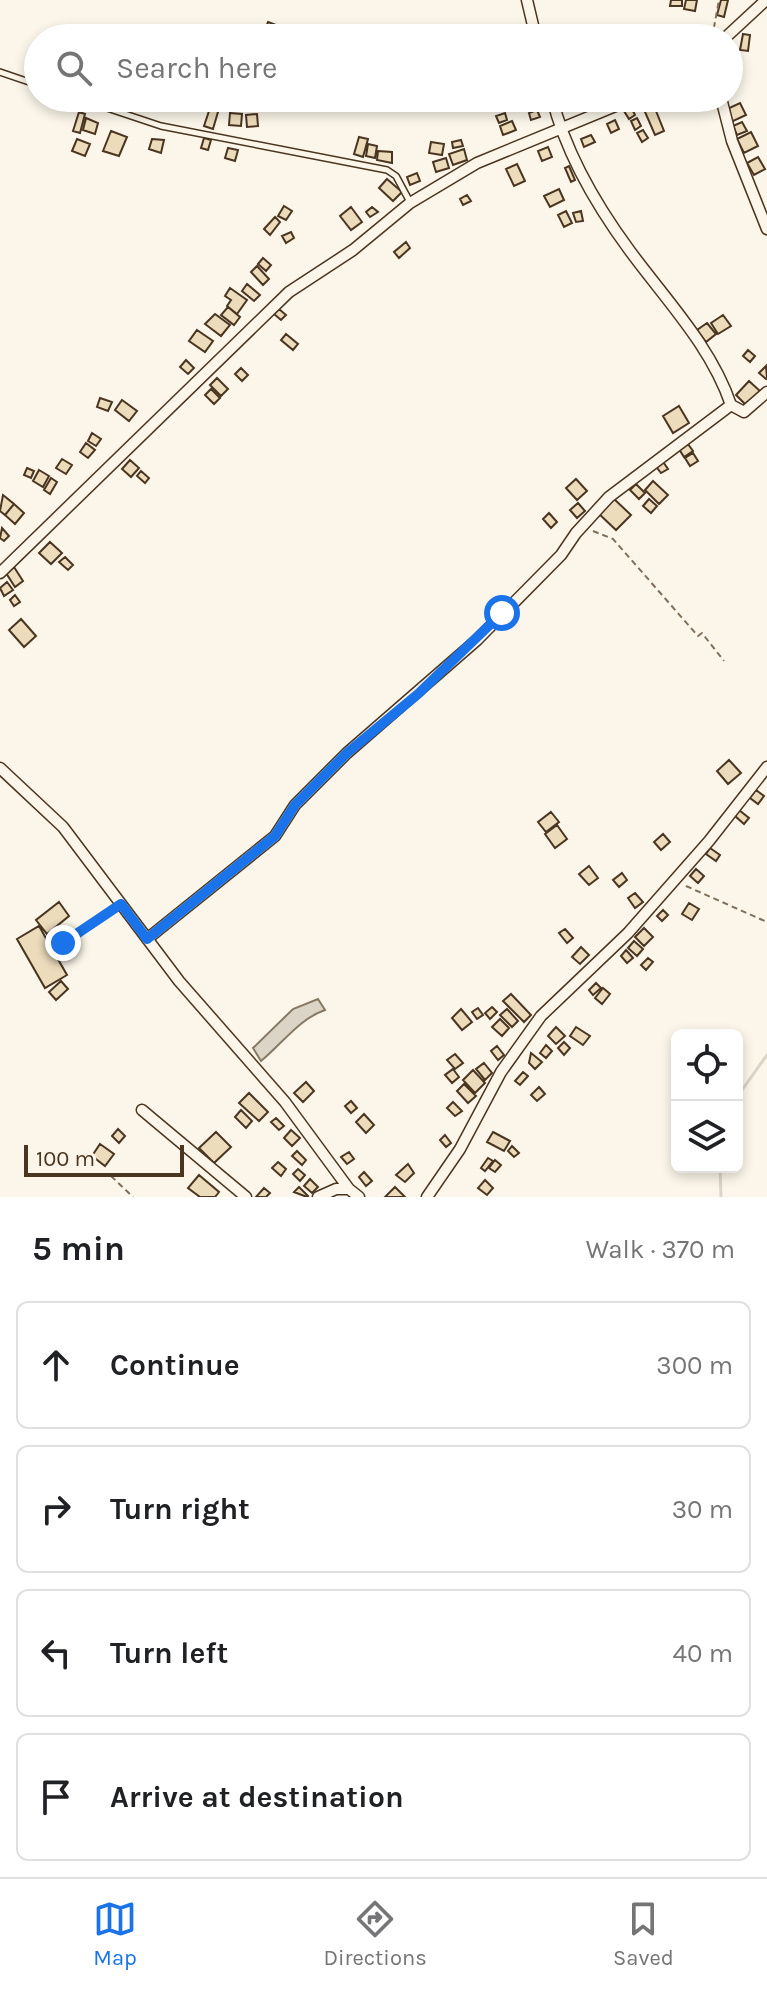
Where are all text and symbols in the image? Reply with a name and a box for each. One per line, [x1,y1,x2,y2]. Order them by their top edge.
search box [24,24,743,112]
icon: search [52,46,96,90]
text: Search here [116,50,277,86]
route start [484,595,520,631]
route end [45,925,81,961]
map controls [671,1029,743,1173]
button: locate [671,1029,743,1101]
button: layers [671,1101,743,1173]
scale bar [24,1141,184,1177]
text: 100 m [36,1146,95,1172]
text: 5 min [32,1229,125,1269]
text: Walk · 370 m [586,1234,735,1265]
icon: ahead [34,1343,78,1387]
text: Continue [110,1347,240,1383]
text: 300 m [656,1350,733,1381]
icon: right [34,1487,78,1531]
text: Turn right [110,1491,250,1527]
text: 30 m [672,1494,733,1525]
icon: left [34,1631,78,1675]
text: Turn left [110,1635,228,1671]
text: 40 m [673,1638,733,1669]
icon: arrive [34,1775,78,1819]
text: Arrive at destination [110,1779,404,1815]
tab: Map [93,1897,137,1971]
tab: Directions [323,1897,427,1971]
tab: Saved [613,1897,674,1971]

